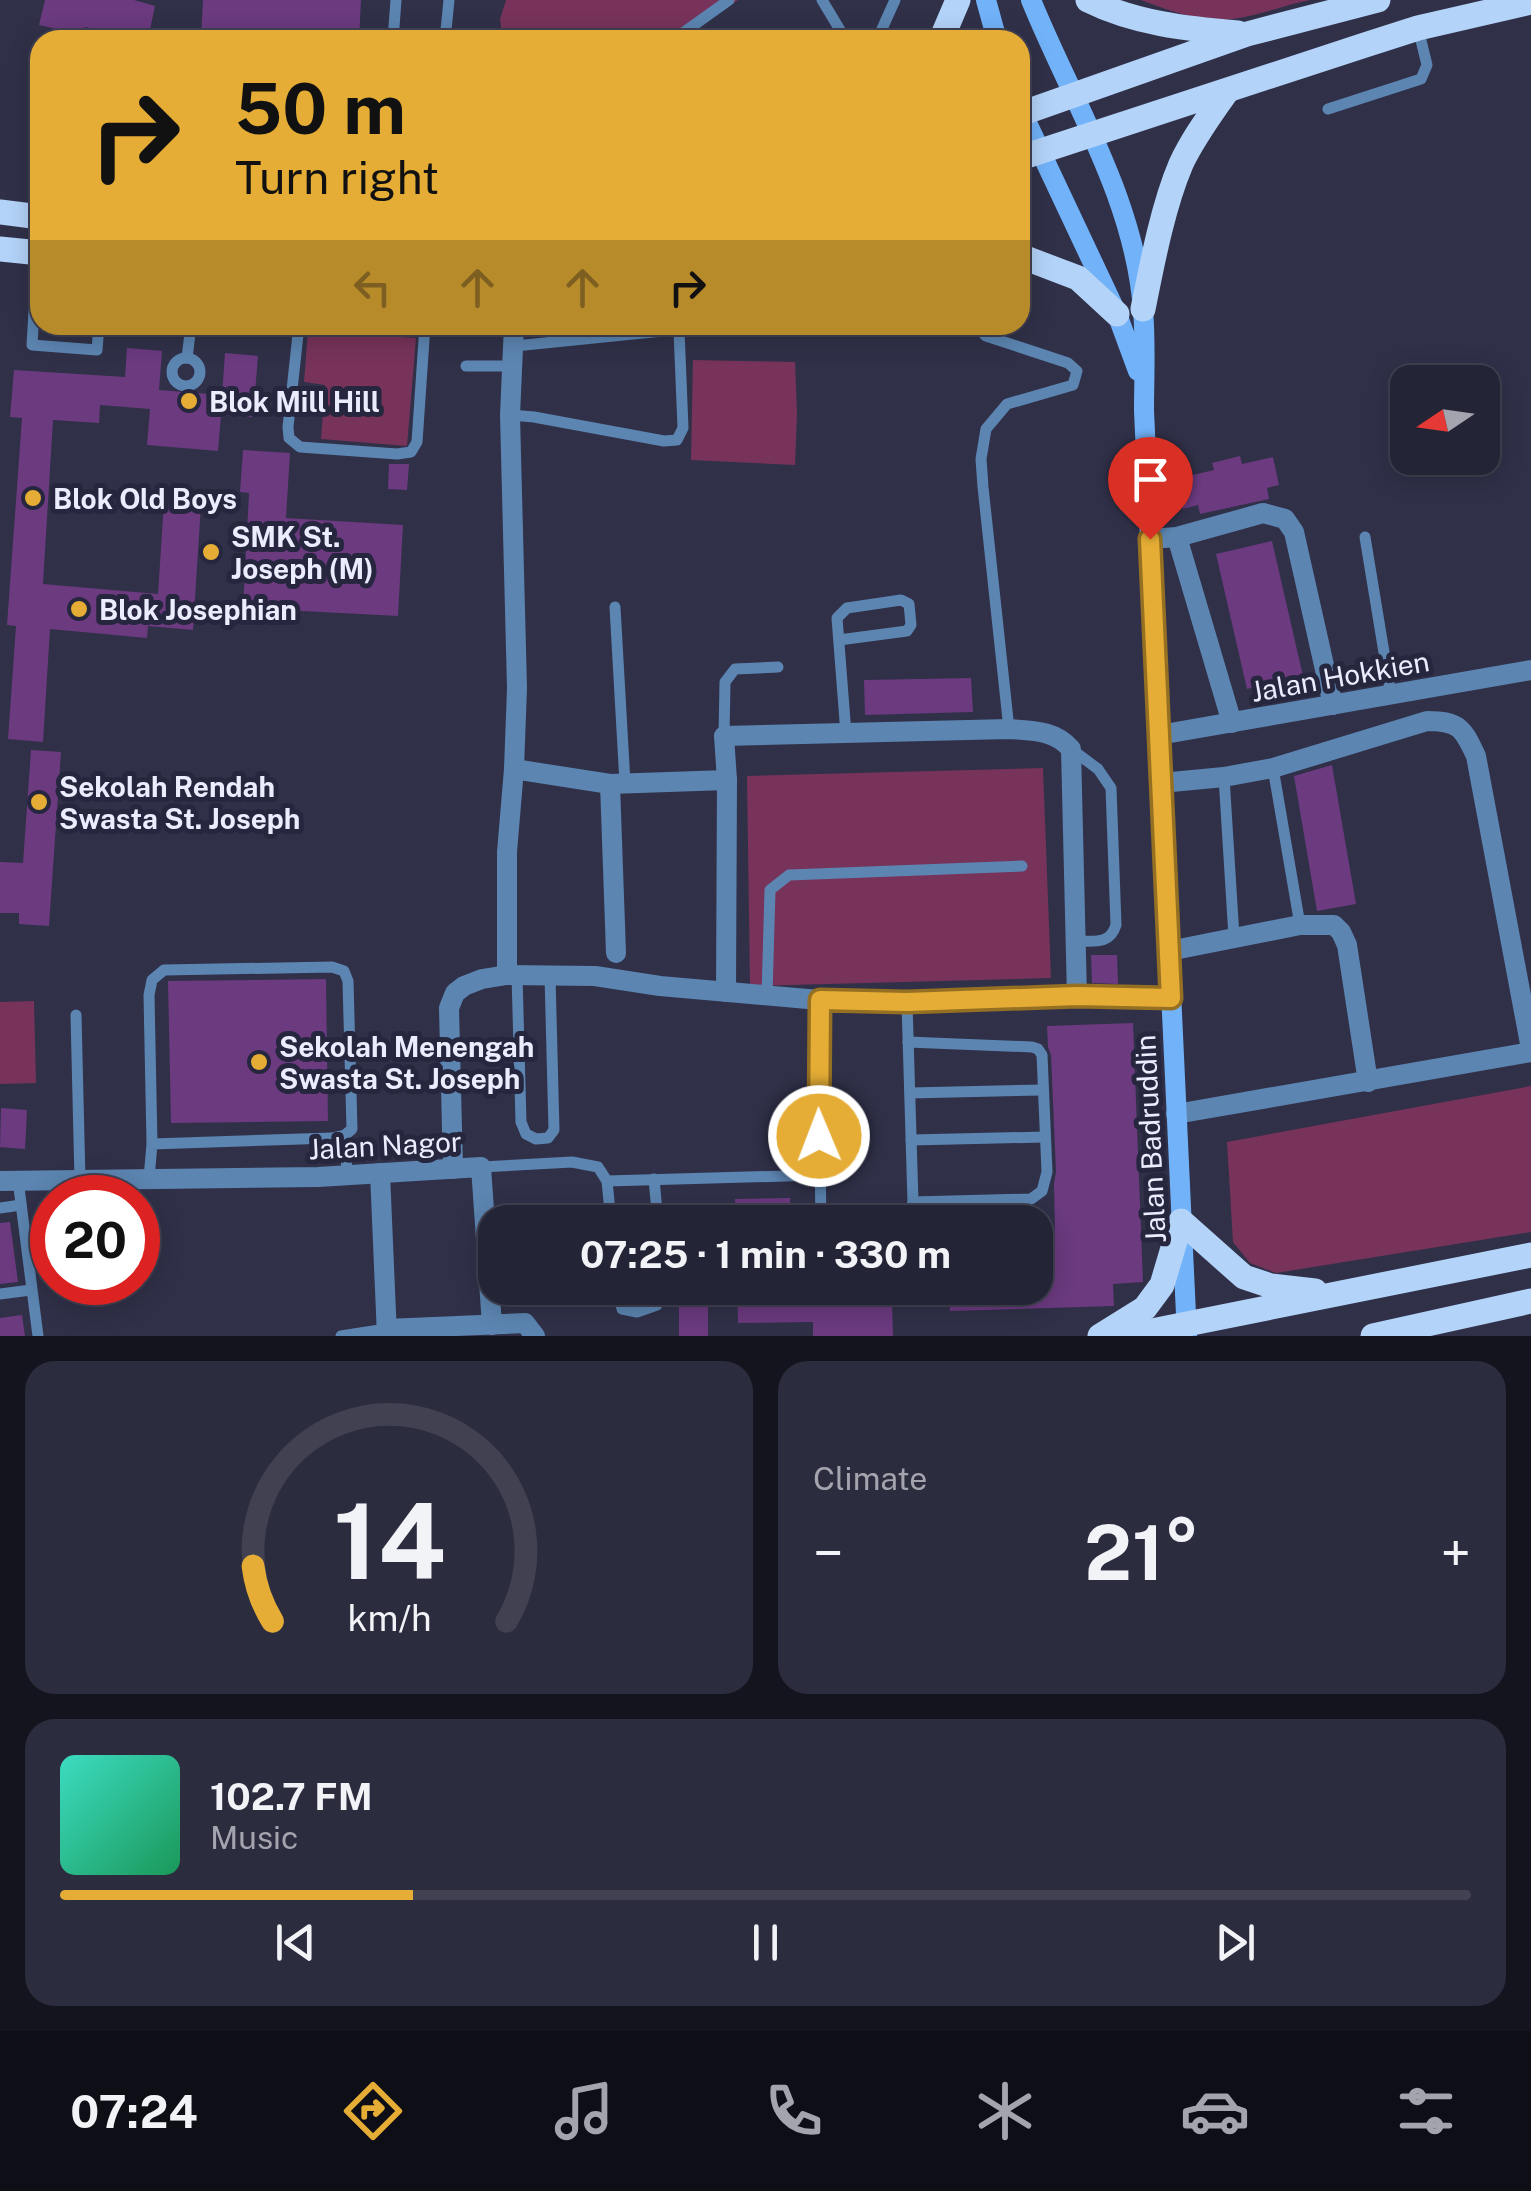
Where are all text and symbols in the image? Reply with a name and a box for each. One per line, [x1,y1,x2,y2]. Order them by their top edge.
text: 50 m [235,67,406,150]
icon: right [70,70,200,200]
text: Turn right [235,151,439,204]
icon: left [345,260,400,315]
icon: ahead [450,260,505,315]
icon: ahead [555,260,610,315]
icon: right [660,260,715,315]
north arrow [1390,365,1500,475]
map controls [1390,365,1500,475]
place label: Blok Mill Hill [209,385,380,418]
marker: Blok Mill Hill [178,390,200,412]
pin [1108,437,1193,540]
icon: arrive [1123,452,1178,507]
place label: Blok Old Boys [53,482,237,515]
marker: Blok Old Boys [22,487,44,509]
place label: SMK St. Joseph (M) [231,520,374,585]
marker: SMK St. Joseph (M) [200,541,222,563]
place label: Blok Josephian [99,593,297,626]
marker: Blok Josephian [68,598,90,620]
street label: Jalan Hokkien [1248,644,1432,708]
place label: Sekolah Rendah Swasta St. Joseph [59,770,300,835]
marker: Sekolah Rendah Swasta St. Joseph [28,791,50,813]
place label: Sekolah Menengah Swasta St. Joseph [279,1030,534,1095]
street label: Jalan Badruddin [1128,1034,1172,1244]
marker: Sekolah Menengah Swasta St. Joseph [248,1051,270,1073]
position arrow [767,1084,871,1188]
street label: Jalan Nagor [308,1125,462,1165]
speed limit sign: 20 [30,1175,160,1305]
text: 07:25 · 1 min · 330 m [580,1232,951,1277]
text: Climate [813,1460,927,1497]
text: 14 [333,1480,445,1602]
text: 21° [1084,1509,1200,1597]
text: − [813,1521,844,1585]
text: + [1441,1521,1471,1585]
text: km/h [347,1597,431,1639]
text: 102.7 FM [210,1774,373,1819]
text: Music [210,1819,298,1856]
icon: previous [268,1915,323,1970]
icon: pause [738,1915,793,1970]
icon: next [1208,1915,1263,1970]
icon: directions [338,2076,408,2146]
icon: music [549,2076,619,2146]
icon: phone [759,2076,829,2146]
icon: climate [970,2076,1040,2146]
icon: car [1180,2076,1250,2146]
icon: filters [1391,2076,1461,2146]
text: 07:24 [70,2085,198,2138]

